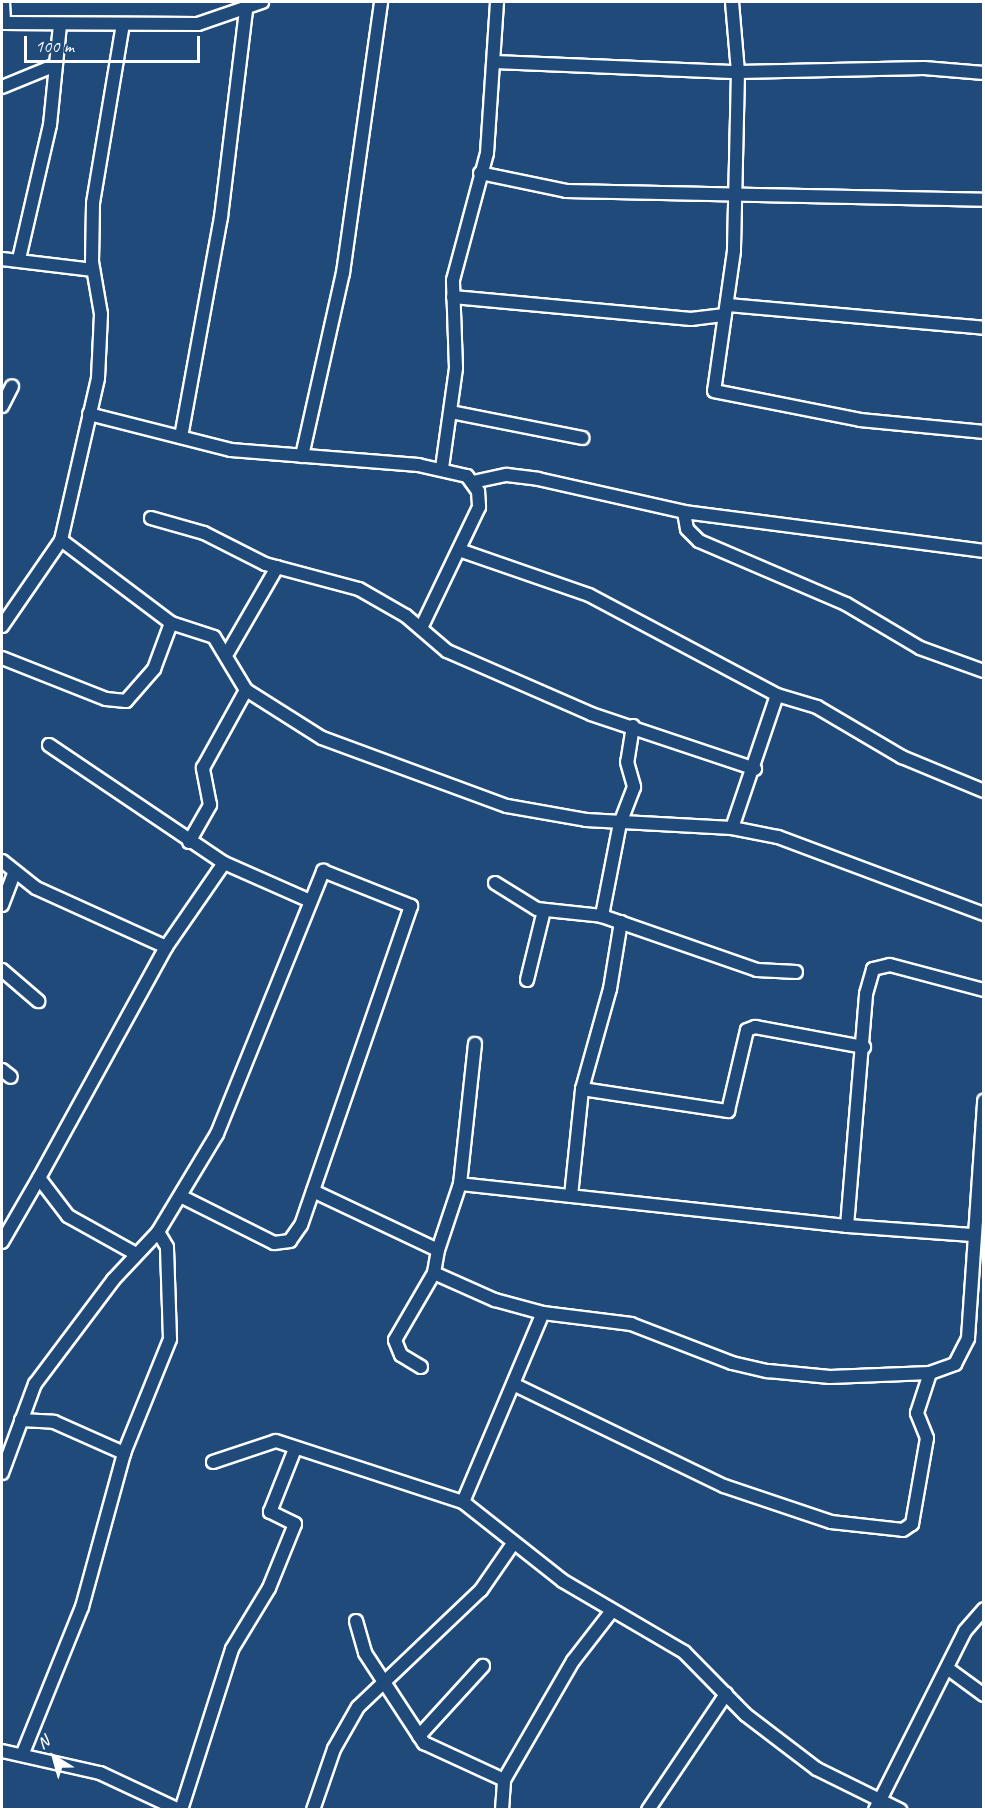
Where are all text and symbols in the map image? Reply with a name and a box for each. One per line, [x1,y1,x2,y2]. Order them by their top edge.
scale bar [27,24,202,62]
text: 100 m [35,35,74,57]
north arrow [24,1727,84,1787]
text: N [33,1732,53,1754]

